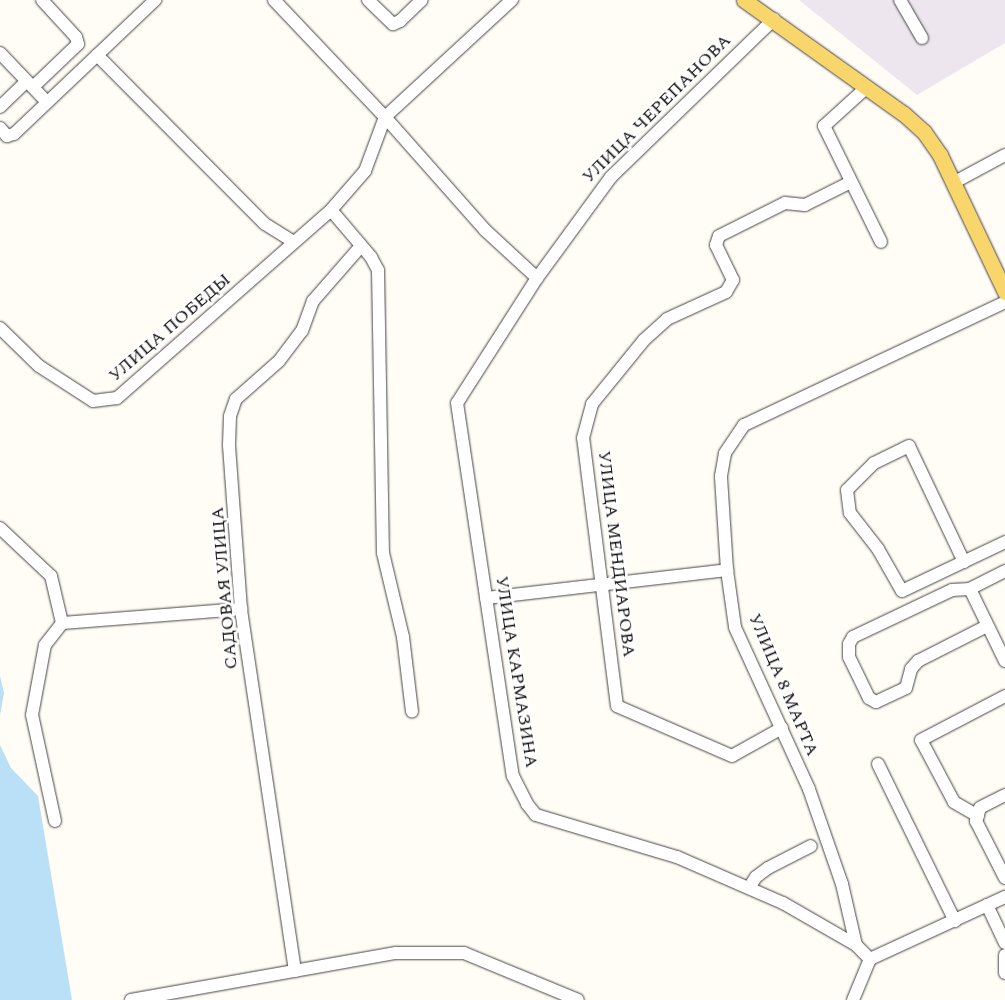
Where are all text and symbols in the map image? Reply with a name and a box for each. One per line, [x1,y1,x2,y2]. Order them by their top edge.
street label: УЛИЦА ЧЕРЕПАНОВА [578,30,736,188]
street label: УЛИЦА ПОБЕДЫ [105,269,235,387]
street label: УЛИЦА МЕНДИАРОВА [593,449,639,659]
street label: САДОВАЯ УЛИЦА [207,506,243,670]
street label: УЛИЦА КАРМАЗИНА [490,574,542,770]
street label: УЛИЦА 8 МАРТА [743,610,823,760]

